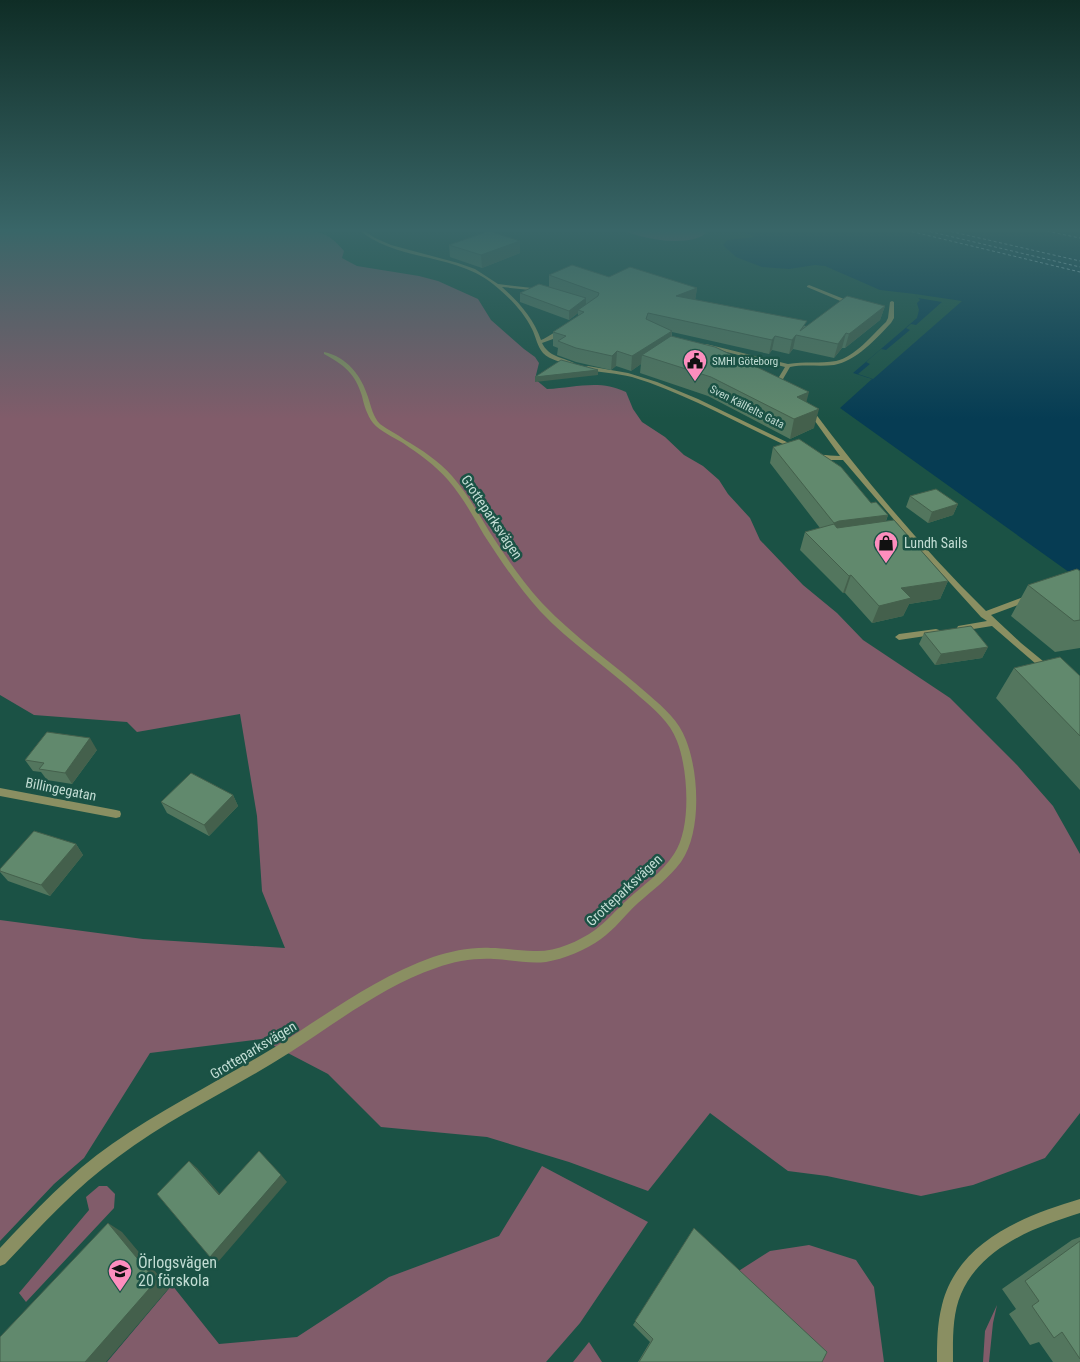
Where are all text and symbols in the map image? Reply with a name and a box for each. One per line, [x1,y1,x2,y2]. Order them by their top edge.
public building icon: SMHI Göteborg [682,348,708,382]
place label: SMHI Göteborg [712,355,778,368]
street label: Sven Källfelts Gata [708,383,786,431]
street label: Grotteparksvägen [458,472,526,562]
shop icon: Lundh Sails [873,530,899,564]
place label: Lundh Sails [904,535,968,551]
street label: Billingegatan [24,774,98,804]
street label: Grotteparksvägen [583,851,665,929]
street label: Grotteparksvägen [207,1018,299,1082]
place label: Örlogsvägen 20 förskola [138,1253,217,1290]
school or university icon: Örlogsvägen 20 förskola [107,1258,133,1292]

